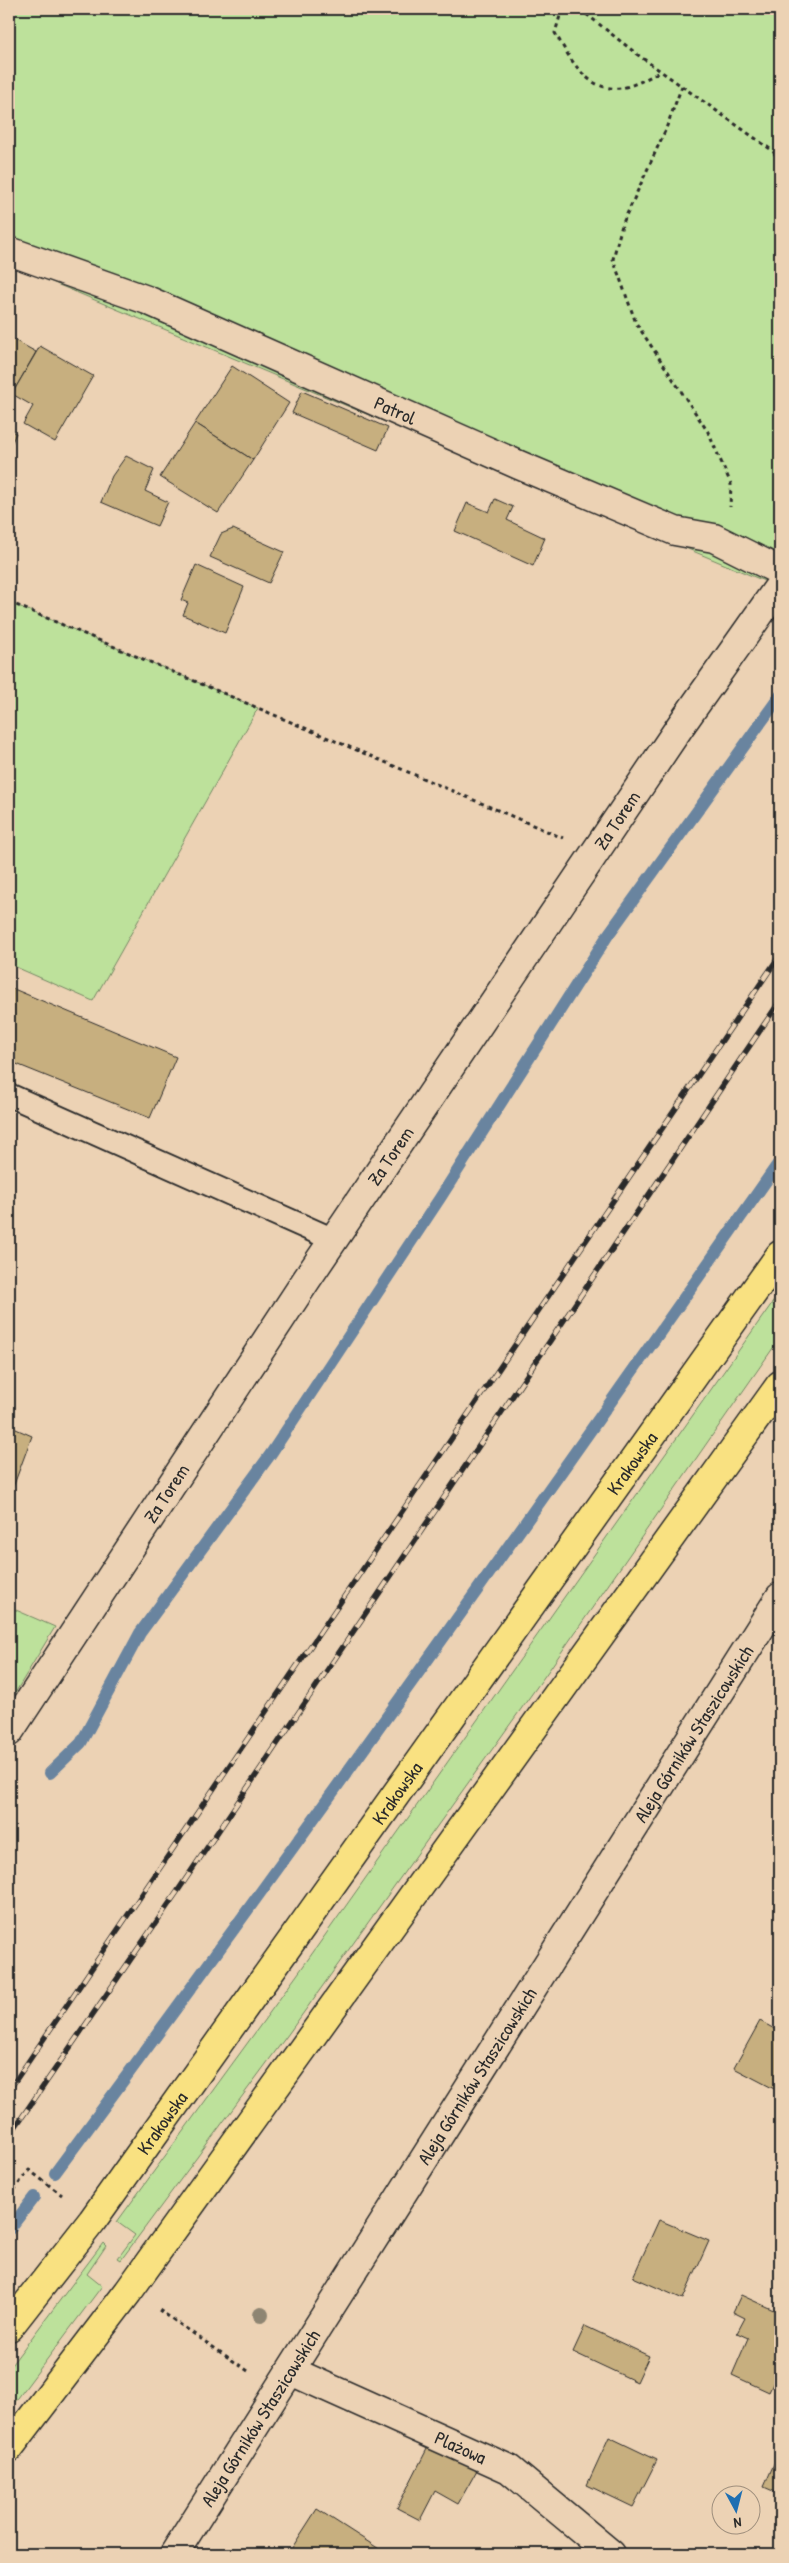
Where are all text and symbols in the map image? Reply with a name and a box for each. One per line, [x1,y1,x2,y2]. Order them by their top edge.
street label: Patrol [370,389,421,431]
street label: Za Torem [588,785,646,855]
street label: Za Torem [361,1121,419,1190]
street label: Krakowska [600,1426,663,1500]
street label: Za Torem [137,1458,195,1528]
street label: Aleja Górników Staszicowskich [628,1640,759,1827]
street label: Krakowska [365,1756,429,1830]
street label: Aleja Górników Staszicowskich [411,1982,543,2169]
street label: Krakowska [130,2086,194,2160]
street label: Aleja Górników Staszicowskich [194,2324,326,2512]
street label: Plażowa [431,2424,491,2470]
north arrow [712,2486,762,2536]
text: N [732,2514,743,2533]

